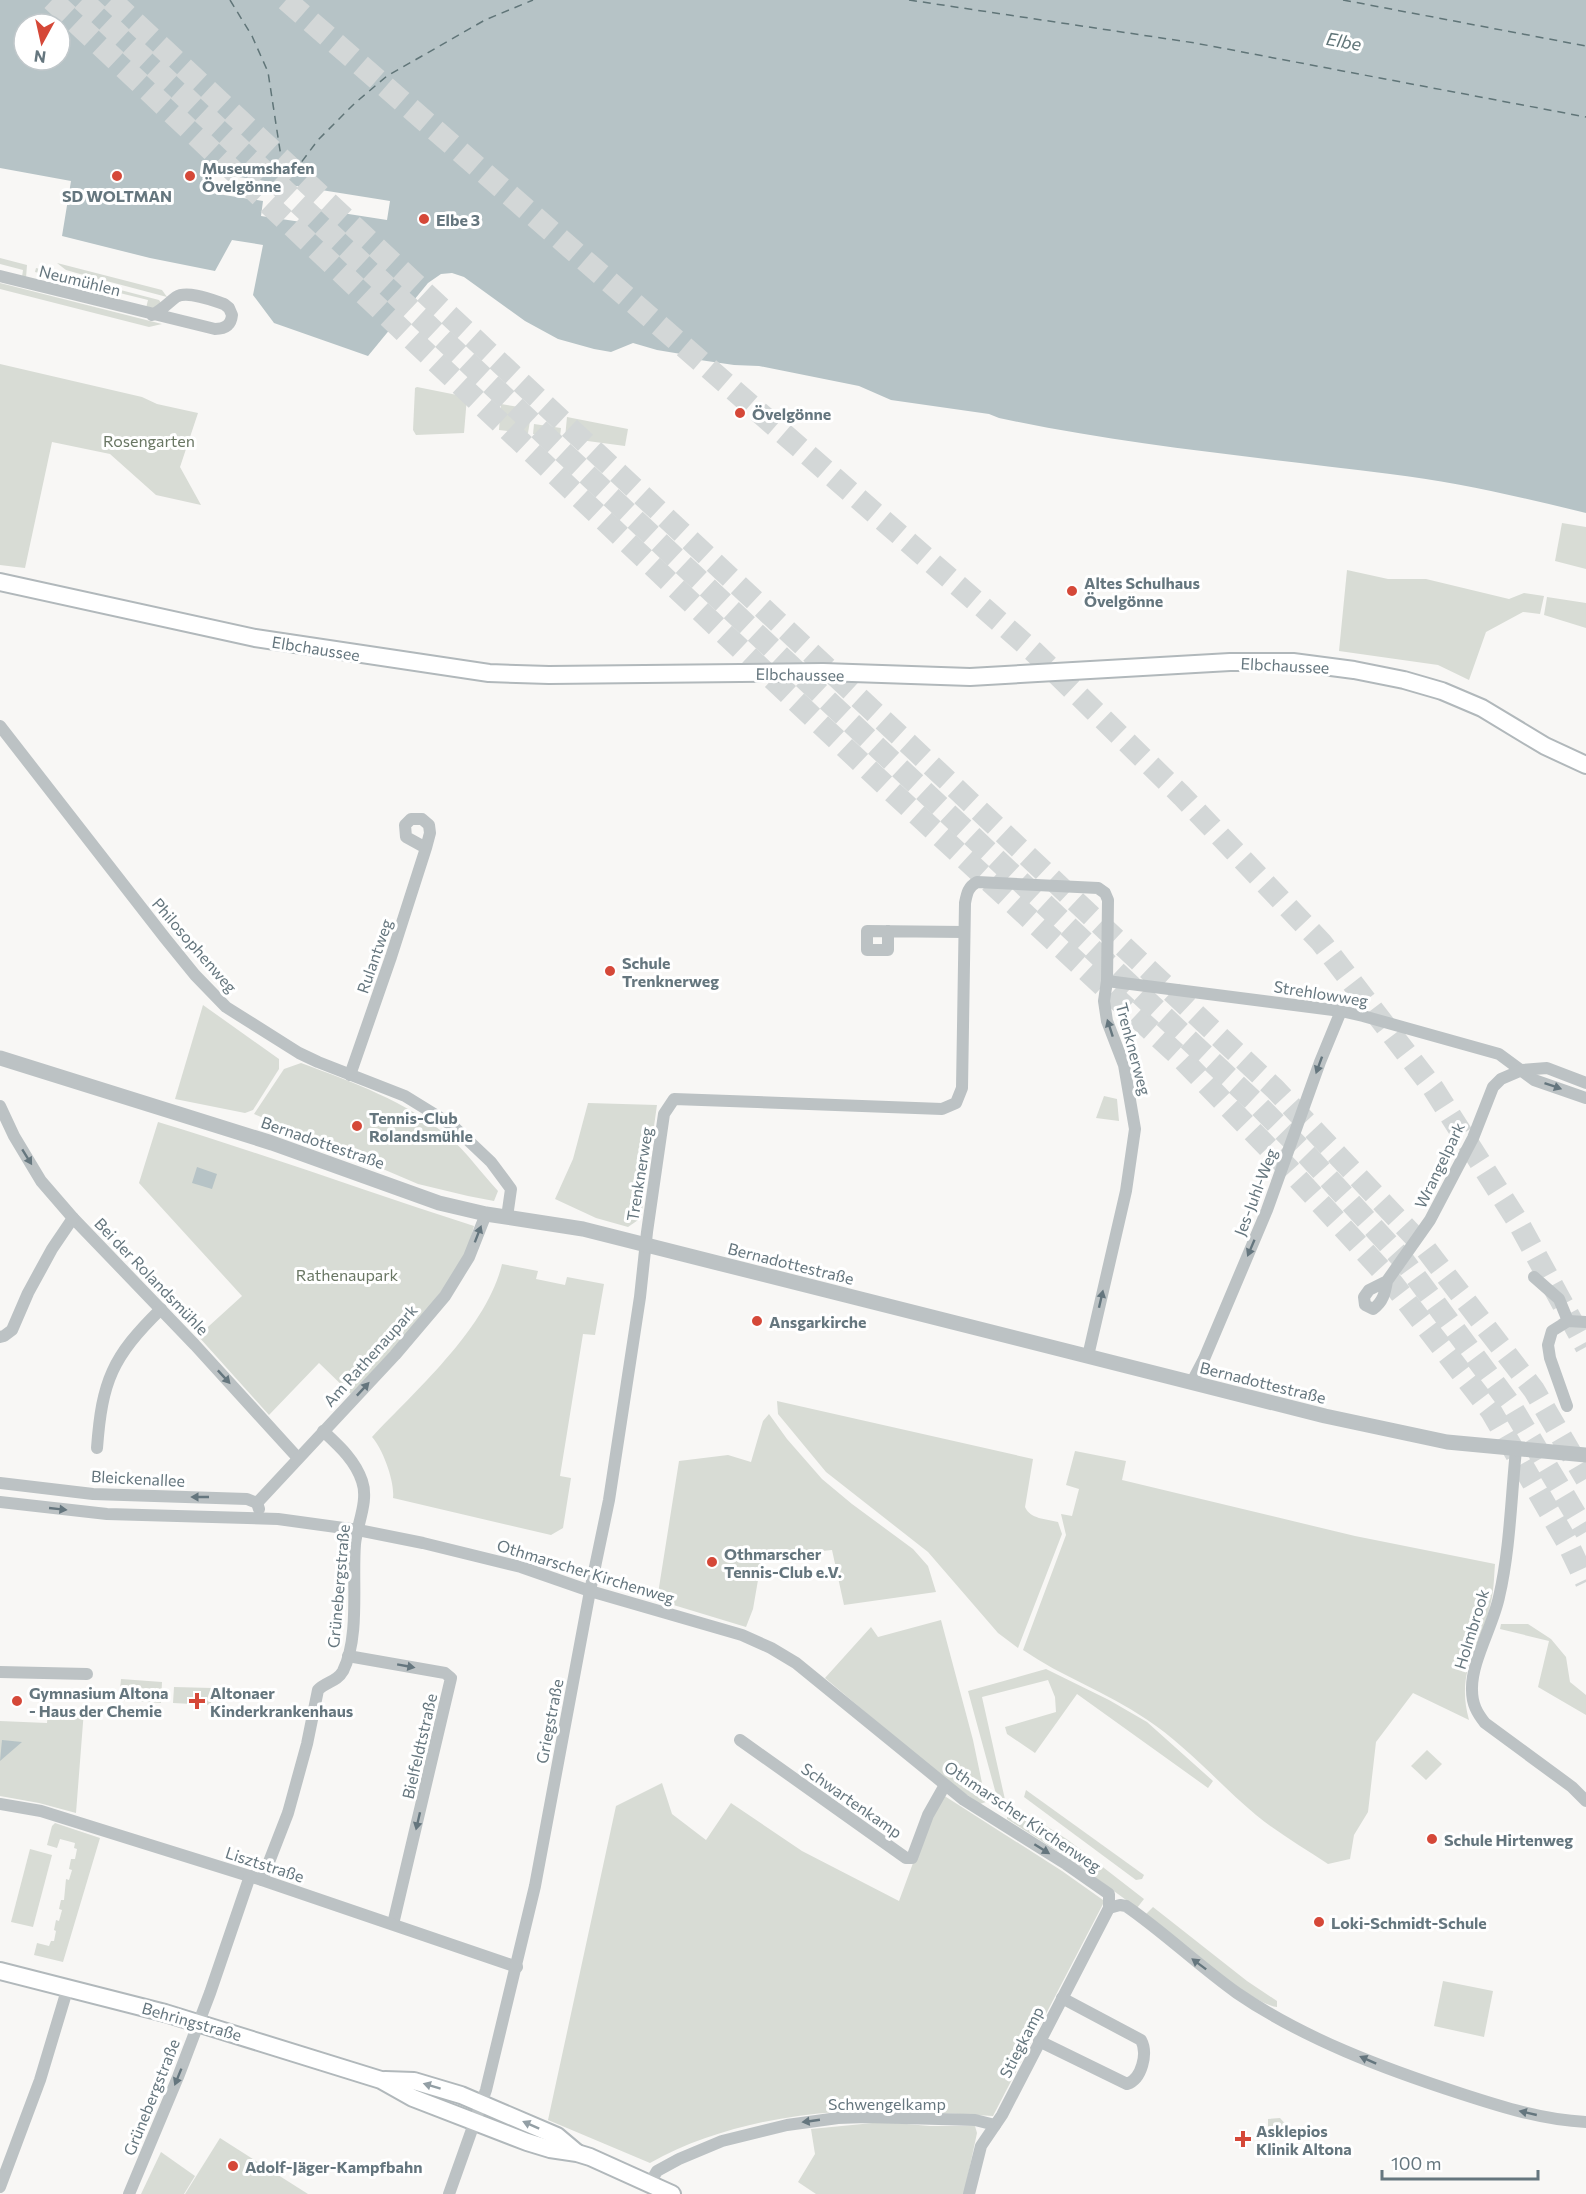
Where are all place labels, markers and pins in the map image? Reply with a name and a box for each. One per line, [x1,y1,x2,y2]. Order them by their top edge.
place label: Museumshafen Övelgönne [202,158,315,195]
marker: SD WOLTMAN [110,169,124,183]
marker: Museumshafen Övelgönne [183,169,197,183]
place label: SD WOLTMAN [62,186,172,205]
place label: Elbe 3 [436,210,480,229]
marker: Elbe 3 [417,212,431,226]
place label: Övelgönne [752,404,831,423]
marker: Övelgönne [733,406,747,420]
place label: Altes Schulhaus Övelgönne [1084,573,1200,610]
marker: Altes Schulhaus Övelgönne [1065,584,1079,598]
place label: Schule Trenknerweg [622,953,719,990]
marker: Schule Trenknerweg [603,964,617,978]
place label: Tennis-Club Rolandsmühle [369,1108,473,1145]
marker: Tennis-Club Rolandsmühle [350,1119,364,1133]
place label: Ansgarkirche [769,1312,866,1331]
marker: Ansgarkirche [750,1314,764,1328]
place label: Othmarscher Tennis-Club e.V. [724,1544,842,1581]
marker: Othmarscher Tennis-Club e.V. [705,1555,719,1569]
place label: Gymnasium Altona - Haus der Chemie [29,1683,169,1720]
place label: Altonaer Kinderkrankenhaus [210,1683,353,1720]
marker: Altonaer Kinderkrankenhaus [188,1692,206,1710]
marker: Gymnasium Altona - Haus der Chemie [10,1694,24,1708]
place label: Schule Hirtenweg [1444,1830,1573,1849]
marker: Schule Hirtenweg [1425,1832,1439,1846]
place label: Loki-Schmidt-Schule [1331,1913,1487,1932]
marker: Loki-Schmidt-Schule [1312,1915,1326,1929]
place label: Asklepios Klinik Altona [1256,2121,1352,2158]
marker: Asklepios Klinik Altona [1234,2130,1252,2148]
place label: Adolf-Jäger-Kampfbahn [245,2157,422,2176]
marker: Adolf-Jäger-Kampfbahn [226,2159,240,2173]

